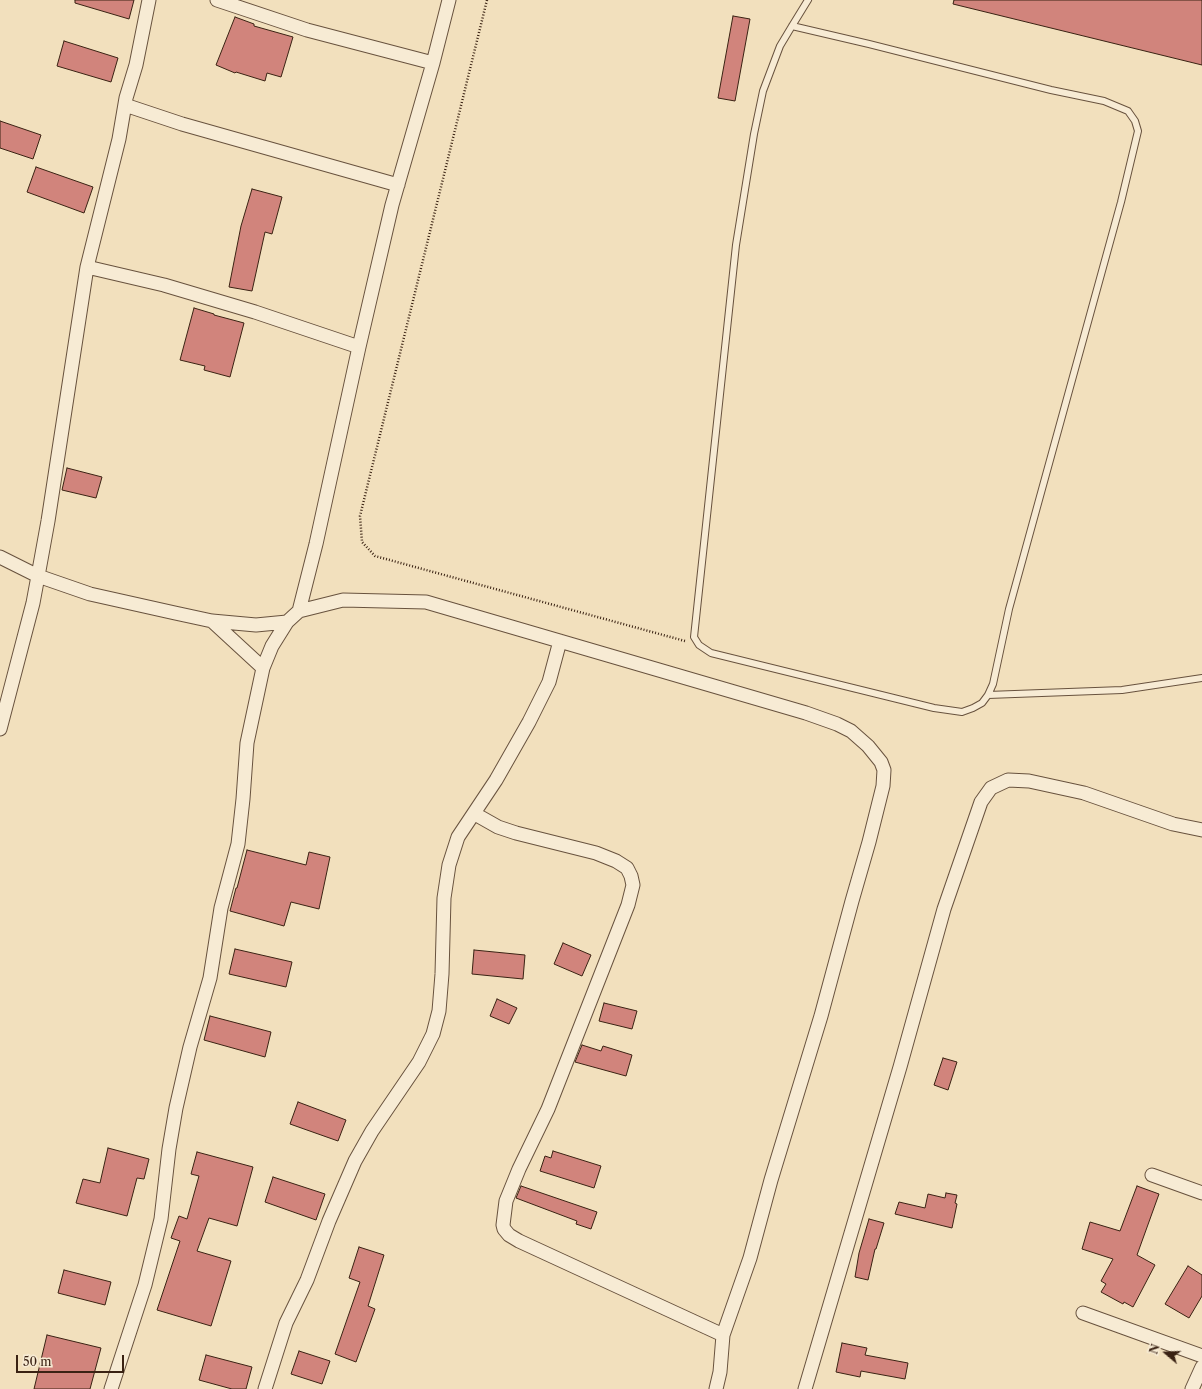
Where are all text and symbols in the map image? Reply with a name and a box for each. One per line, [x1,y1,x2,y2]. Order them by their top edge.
north arrow [1146,1333,1186,1373]
text: N [1146,1342,1163,1356]
scale bar [18,1347,126,1373]
text: 50 m [23,1354,52,1369]

